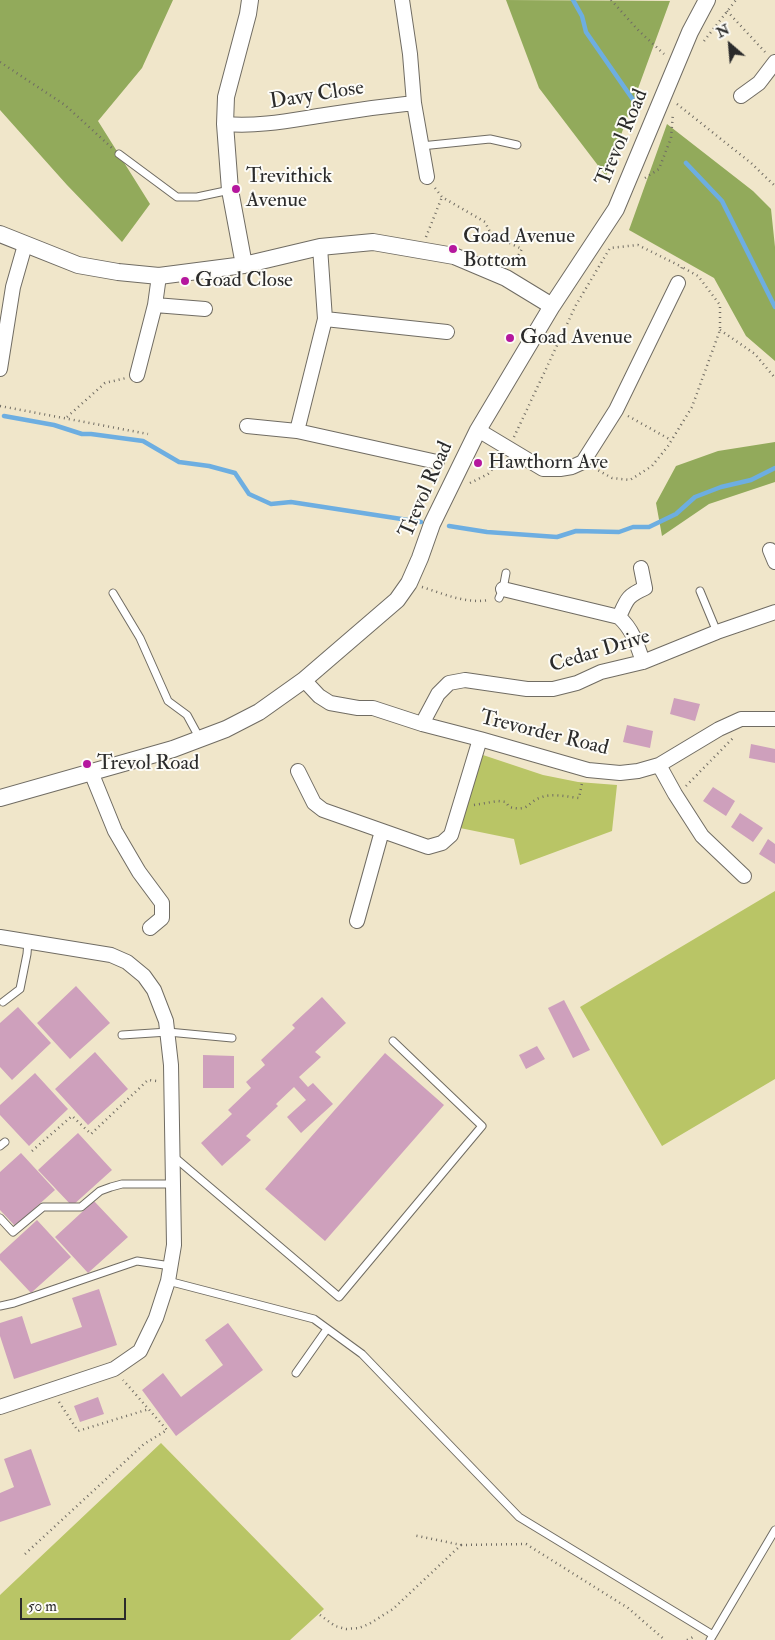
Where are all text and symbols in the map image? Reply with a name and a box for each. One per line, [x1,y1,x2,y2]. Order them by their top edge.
north arrow [705,20,755,70]
text: N [714,21,732,42]
street label: Davy Close [268,76,366,116]
street label: Trevol Road [591,86,655,190]
place label: Trevithick Avenue [246,164,332,214]
marker: Trevithick Avenue [230,183,242,195]
place label: Goad Avenue Bottom [463,224,575,274]
marker: Goad Avenue Bottom [447,243,459,255]
place label: Goad Close [195,268,293,294]
marker: Goad Close [179,275,191,287]
place label: Goad Avenue [520,325,632,351]
marker: Goad Avenue [504,332,516,344]
street label: Trevol Road [395,438,459,542]
place label: Hawthorn Ave [488,450,608,476]
marker: Hawthorn Ave [472,457,484,469]
street label: Cedar Drive [547,625,653,679]
street label: Trevorder Road [477,706,611,762]
place label: Trevol Road [97,751,199,777]
marker: Trevol Road [81,758,93,770]
scale bar [22,1588,129,1620]
text: 50 m [28,1597,57,1616]

